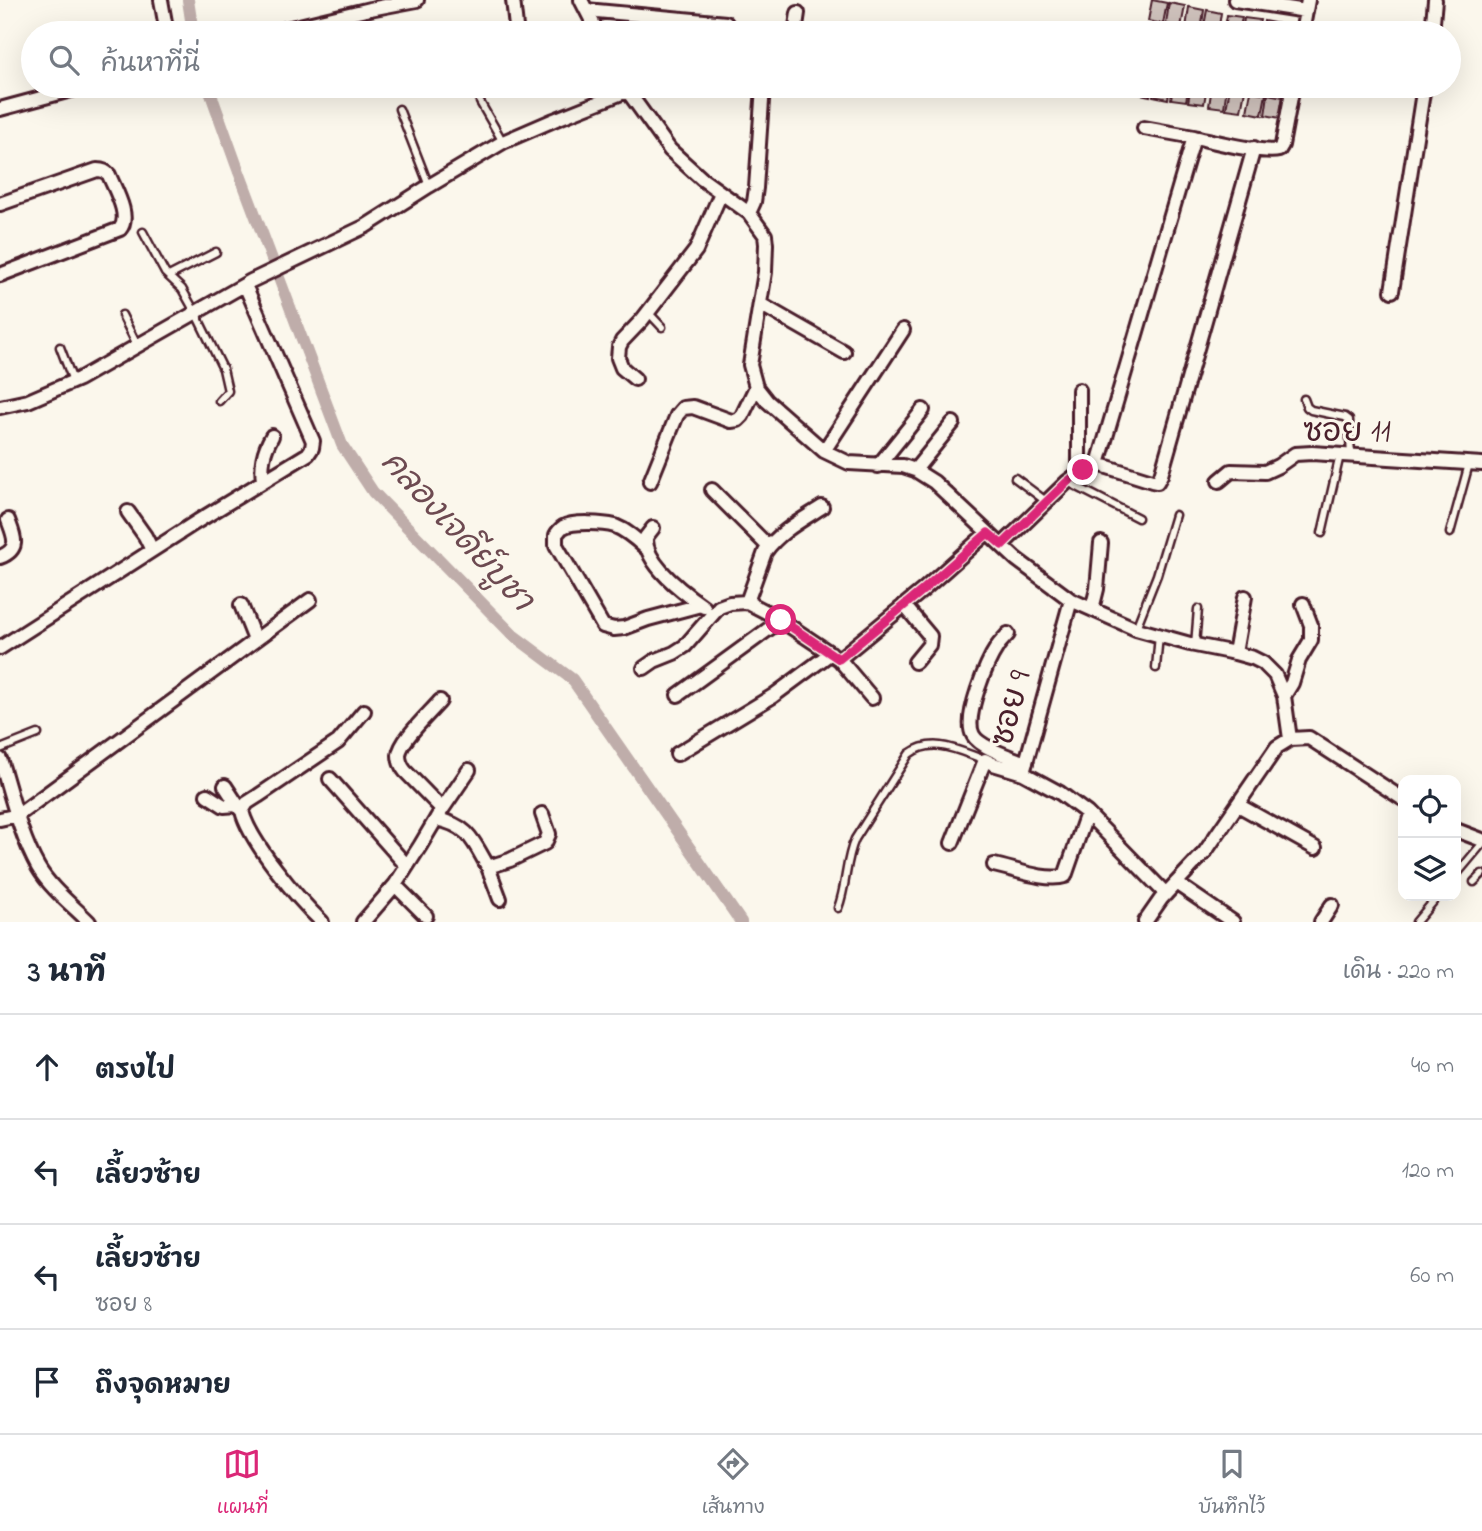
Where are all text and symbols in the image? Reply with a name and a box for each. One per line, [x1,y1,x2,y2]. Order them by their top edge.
search box [21,21,1461,98]
icon: search [45,41,83,79]
text: ค้นหาที่นี่ [101,46,200,84]
street label: ซอย 11 [1303,410,1391,457]
water label: คลองเจดีย์บูชา [368,440,545,625]
route end [1067,454,1098,485]
route start [765,604,796,635]
street label: ซอย 9 [980,665,1046,752]
map controls [1398,775,1461,901]
button: locate [1398,775,1461,838]
button: layers [1398,838,1461,901]
text: 3 นาที [28,952,106,996]
text: เดิน · 220 m [1343,956,1454,989]
icon: ahead [28,1048,66,1086]
text: 40 m [1411,1050,1454,1083]
text: ตรงไป [95,1053,175,1091]
icon: left [28,1153,66,1191]
text: 120 m [1402,1155,1454,1188]
text: เลี้ยวซ้าย [95,1158,201,1196]
text: เลี้ยวซ้าย [95,1242,201,1280]
icon: left [28,1258,66,1296]
text: 60 m [1410,1260,1454,1293]
text: ซอย 8 [95,1289,152,1322]
icon: arrive [28,1363,66,1401]
text: ถึงจุดหมาย [95,1368,231,1406]
tab: แผนที่ [217,1445,268,1522]
tab: เส้นทาง [702,1445,765,1522]
tab: บันทึกไว้ [1198,1445,1265,1522]

